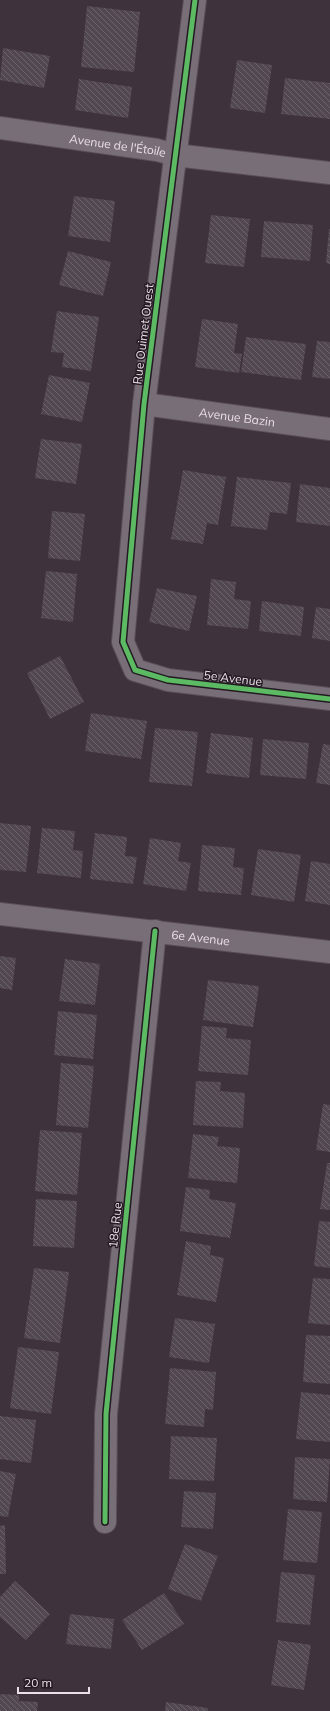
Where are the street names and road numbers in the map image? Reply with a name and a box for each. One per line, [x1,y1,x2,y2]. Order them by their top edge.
street label: Avenue de l'Étoile [68,130,168,160]
street label: Rue Ouimet Ouest [129,283,157,385]
street label: Avenue Bazin [198,404,276,429]
street label: 5e Avenue [203,667,263,689]
street label: 6e Avenue [171,926,231,948]
street label: 18e Rue [105,1201,125,1249]

